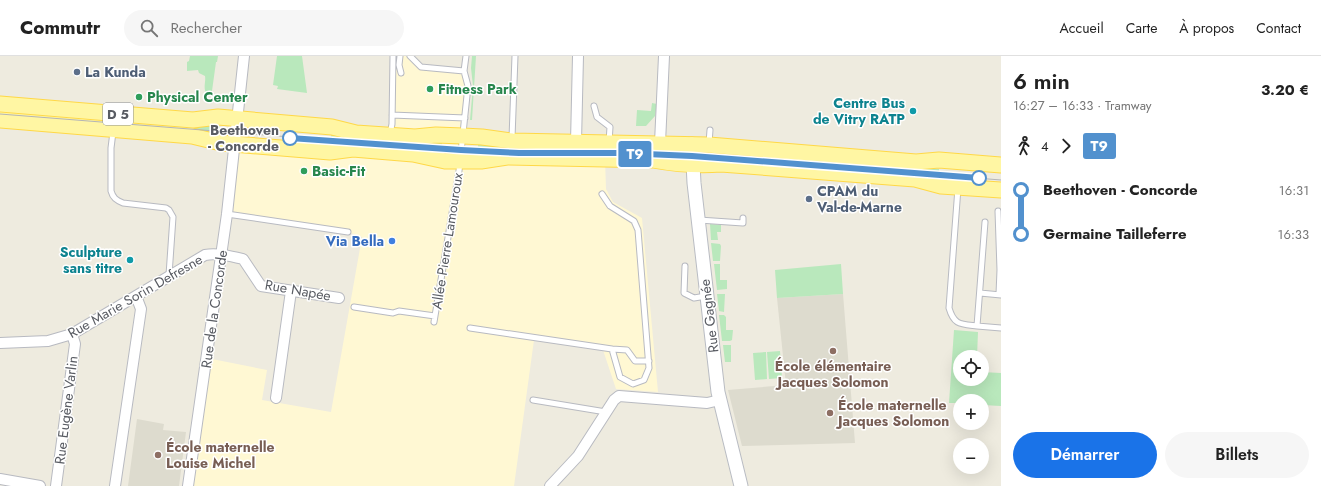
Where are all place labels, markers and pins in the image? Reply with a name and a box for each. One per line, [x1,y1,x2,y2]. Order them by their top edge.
place label: La Kunda [85,62,146,82]
marker: La Kunda [72,67,82,77]
place label: Fitness Park [438,79,517,99]
marker: Fitness Park [425,84,435,94]
place label: Physical Center [147,87,248,107]
marker: Physical Center [134,92,144,102]
place label: Centre Bus de Vitry RATP [813,93,906,129]
marker: Centre Bus de Vitry RATP [908,106,918,116]
place label: Beethoven - Concorde [208,120,279,156]
marker: Beethoven - Concorde [282,130,298,146]
place label: Basic-Fit [312,161,366,181]
marker: Basic-Fit [299,166,309,176]
unlabelled marker [971,170,987,186]
place label: CPAM du Val-de-Marne [816,181,902,217]
marker: CPAM du Val-de-Marne [804,194,814,204]
place label: Via Bella [325,231,384,251]
marker: Via Bella [387,236,397,246]
place label: Sculpture sans titre [60,242,122,278]
marker: Sculpture sans titre [125,255,135,265]
marker: École élémentaire Jacques Solomon [828,346,838,356]
place label: École élémentaire Jacques Solomon [774,356,891,392]
place label: École maternelle Jacques Solomon [835,395,949,431]
marker: École maternelle Jacques Solomon [825,408,835,418]
place label: École maternelle Louise Michel [166,437,275,473]
marker: École maternelle Louise Michel [153,450,163,460]

